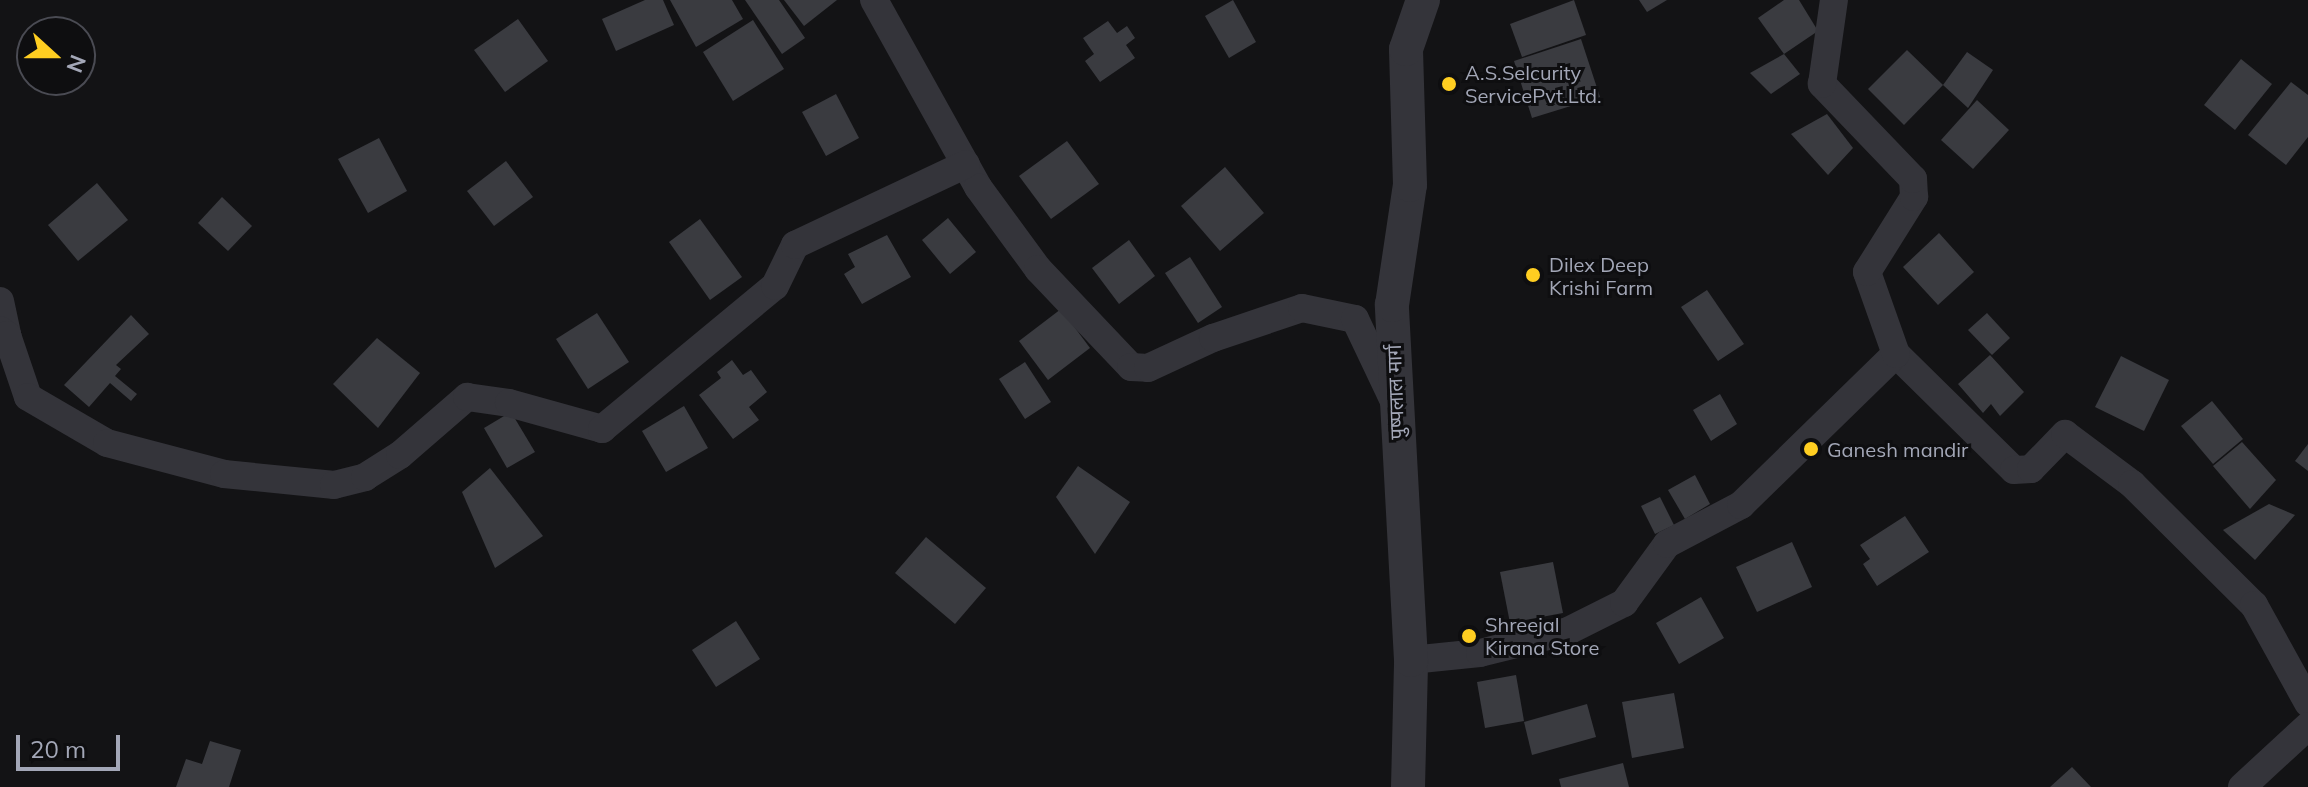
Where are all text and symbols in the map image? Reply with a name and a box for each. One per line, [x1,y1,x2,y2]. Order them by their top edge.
north arrow [16,16,96,96]
text: N [60,51,93,77]
place label: A.S.Selcurity ServicePvt.Ltd. [1465,60,1602,107]
marker: A.S.Selcurity ServicePvt.Ltd. [1440,75,1458,93]
place label: Dilex Deep Krishi Farm [1549,252,1653,299]
marker: Dilex Deep Krishi Farm [1524,266,1542,284]
street label: पुष्पलाल मार्ग [1381,344,1409,440]
place label: Ganesh mandir [1827,437,1968,461]
marker: Ganesh mandir [1802,440,1820,458]
place label: Shreejal Kirana Store [1485,612,1599,659]
marker: Shreejal Kirana Store [1460,627,1478,645]
scale bar [20,719,124,769]
text: 20 m [30,734,86,764]

